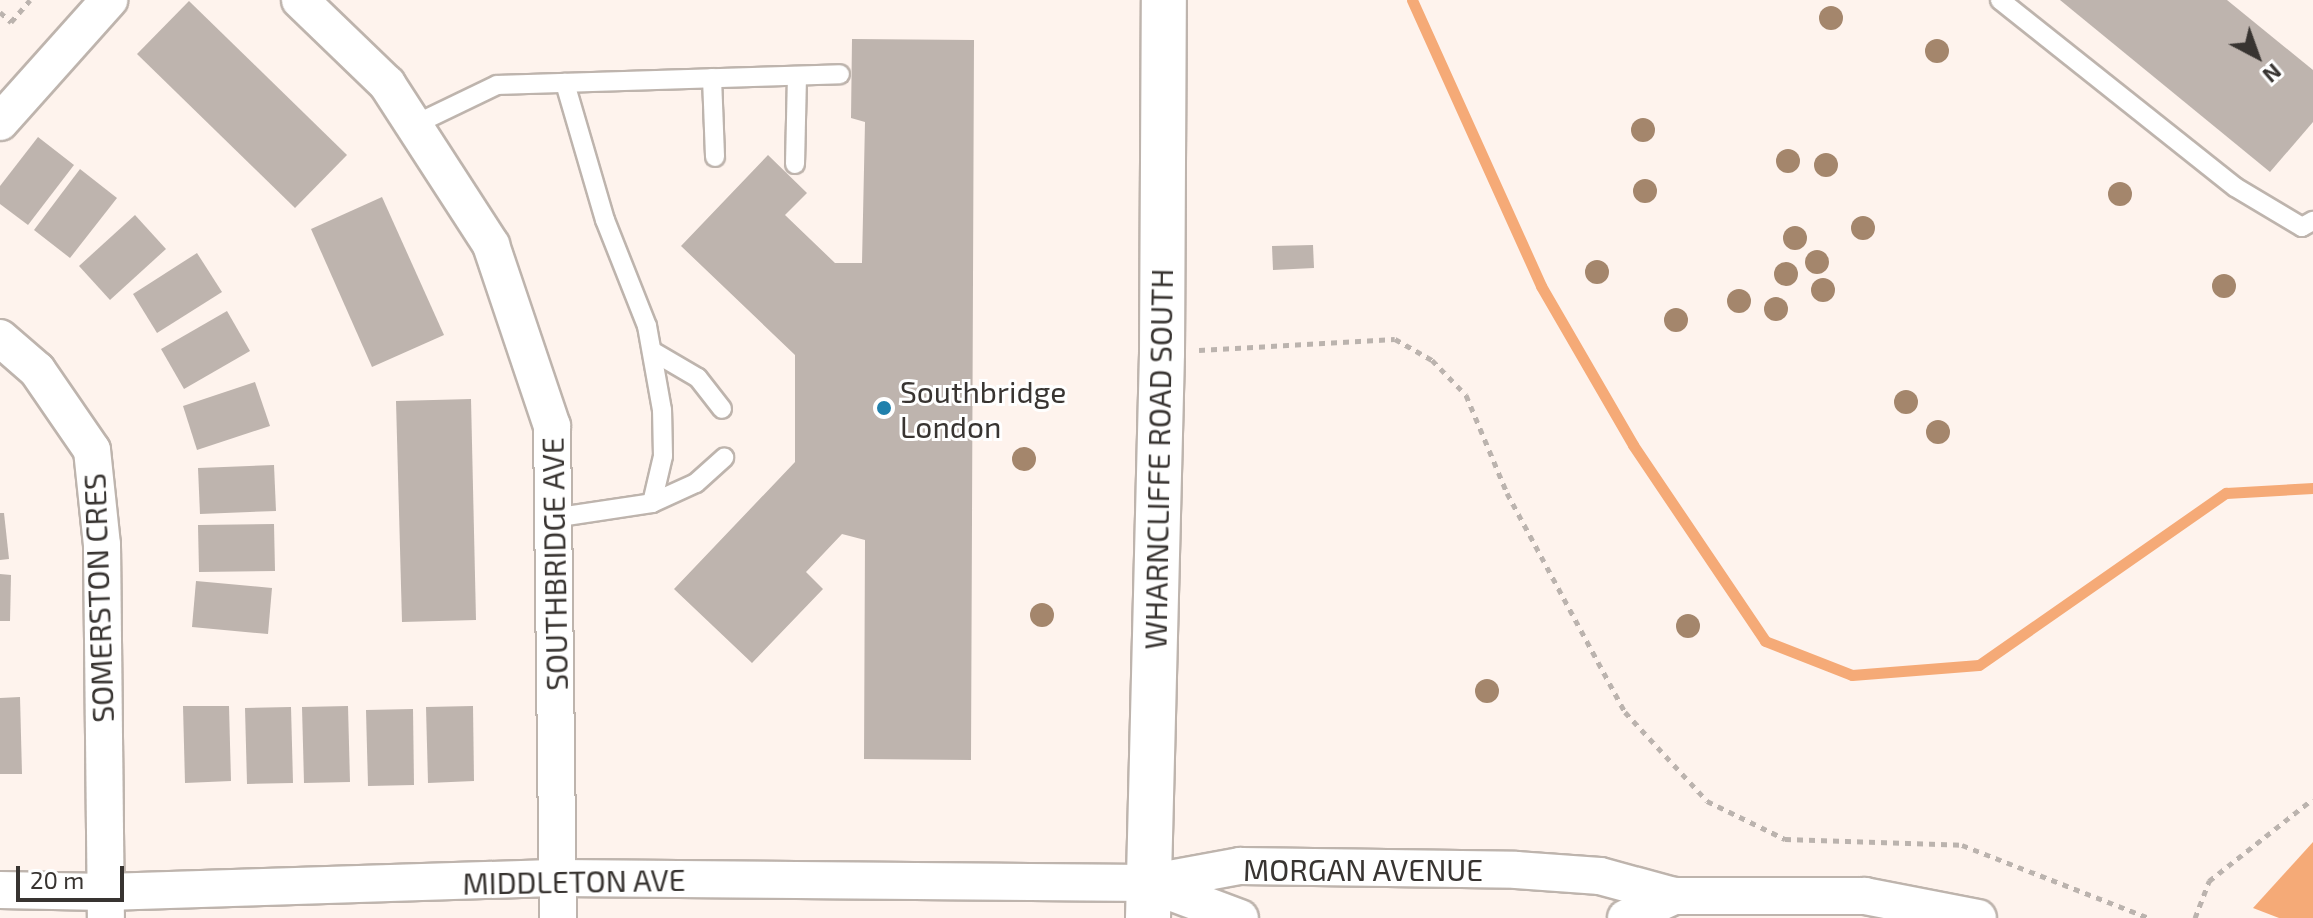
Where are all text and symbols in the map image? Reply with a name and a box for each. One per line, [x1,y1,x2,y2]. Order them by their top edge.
north arrow [2217,16,2297,96]
text: N [2258,59,2287,89]
street label: WHARNCLIFFE ROAD SOUTH [1137,268,1179,650]
place label: Southbridge London [900,373,1066,444]
marker: Southbridge London [875,399,893,417]
street label: SOUTHBRIDGE AVE [534,437,574,691]
street label: SOMERSTON CRES [76,473,120,723]
scale bar [20,850,128,900]
street label: MORGAN AVENUE [1243,851,1483,887]
street label: MIDDLETON AVE [462,861,686,901]
text: 20 m [30,865,84,894]

